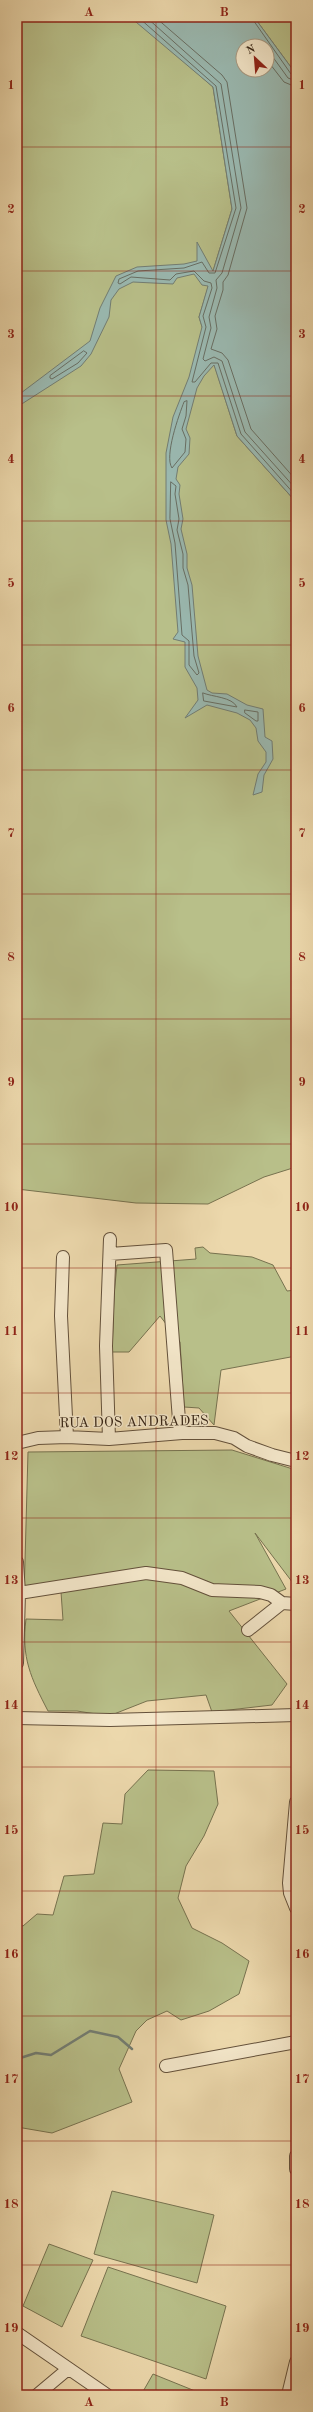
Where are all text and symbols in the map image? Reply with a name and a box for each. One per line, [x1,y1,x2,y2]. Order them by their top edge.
text: A [84,6,94,19]
text: B [219,6,229,19]
north arrow [235,38,275,78]
text: N [245,43,258,57]
text: 1 [7,79,15,92]
text: 1 [298,79,306,92]
text: 2 [7,203,15,216]
text: 2 [298,203,306,216]
text: 3 [7,328,15,341]
text: 3 [298,328,306,341]
text: 4 [7,453,15,466]
text: 4 [298,453,306,466]
text: 5 [7,577,15,590]
text: 5 [298,577,306,590]
text: 6 [7,702,15,715]
text: 6 [298,702,306,715]
text: 7 [7,827,15,840]
text: 7 [298,827,306,840]
text: 8 [7,951,15,964]
text: 8 [298,951,306,964]
text: 9 [7,1076,15,1089]
text: 9 [298,1076,306,1089]
text: 10 [3,1201,19,1214]
text: 10 [294,1201,310,1214]
text: 11 [3,1325,19,1338]
text: 11 [294,1325,310,1338]
street label: RUA DOS ANDRADES [59,1414,209,1430]
text: 12 [3,1450,19,1463]
text: 12 [294,1450,310,1463]
text: 13 [3,1574,19,1587]
text: 13 [294,1574,310,1587]
text: 14 [3,1699,19,1712]
text: 14 [294,1699,310,1712]
text: 15 [3,1824,19,1837]
text: 15 [294,1824,310,1837]
text: 16 [3,1948,19,1961]
text: 16 [294,1948,310,1961]
text: 17 [3,2073,19,2086]
text: 17 [294,2073,310,2086]
text: 18 [3,2198,19,2211]
text: 18 [294,2198,310,2211]
text: 19 [3,2322,19,2335]
text: 19 [294,2322,310,2335]
text: A [84,2396,94,2409]
text: B [219,2396,229,2409]

